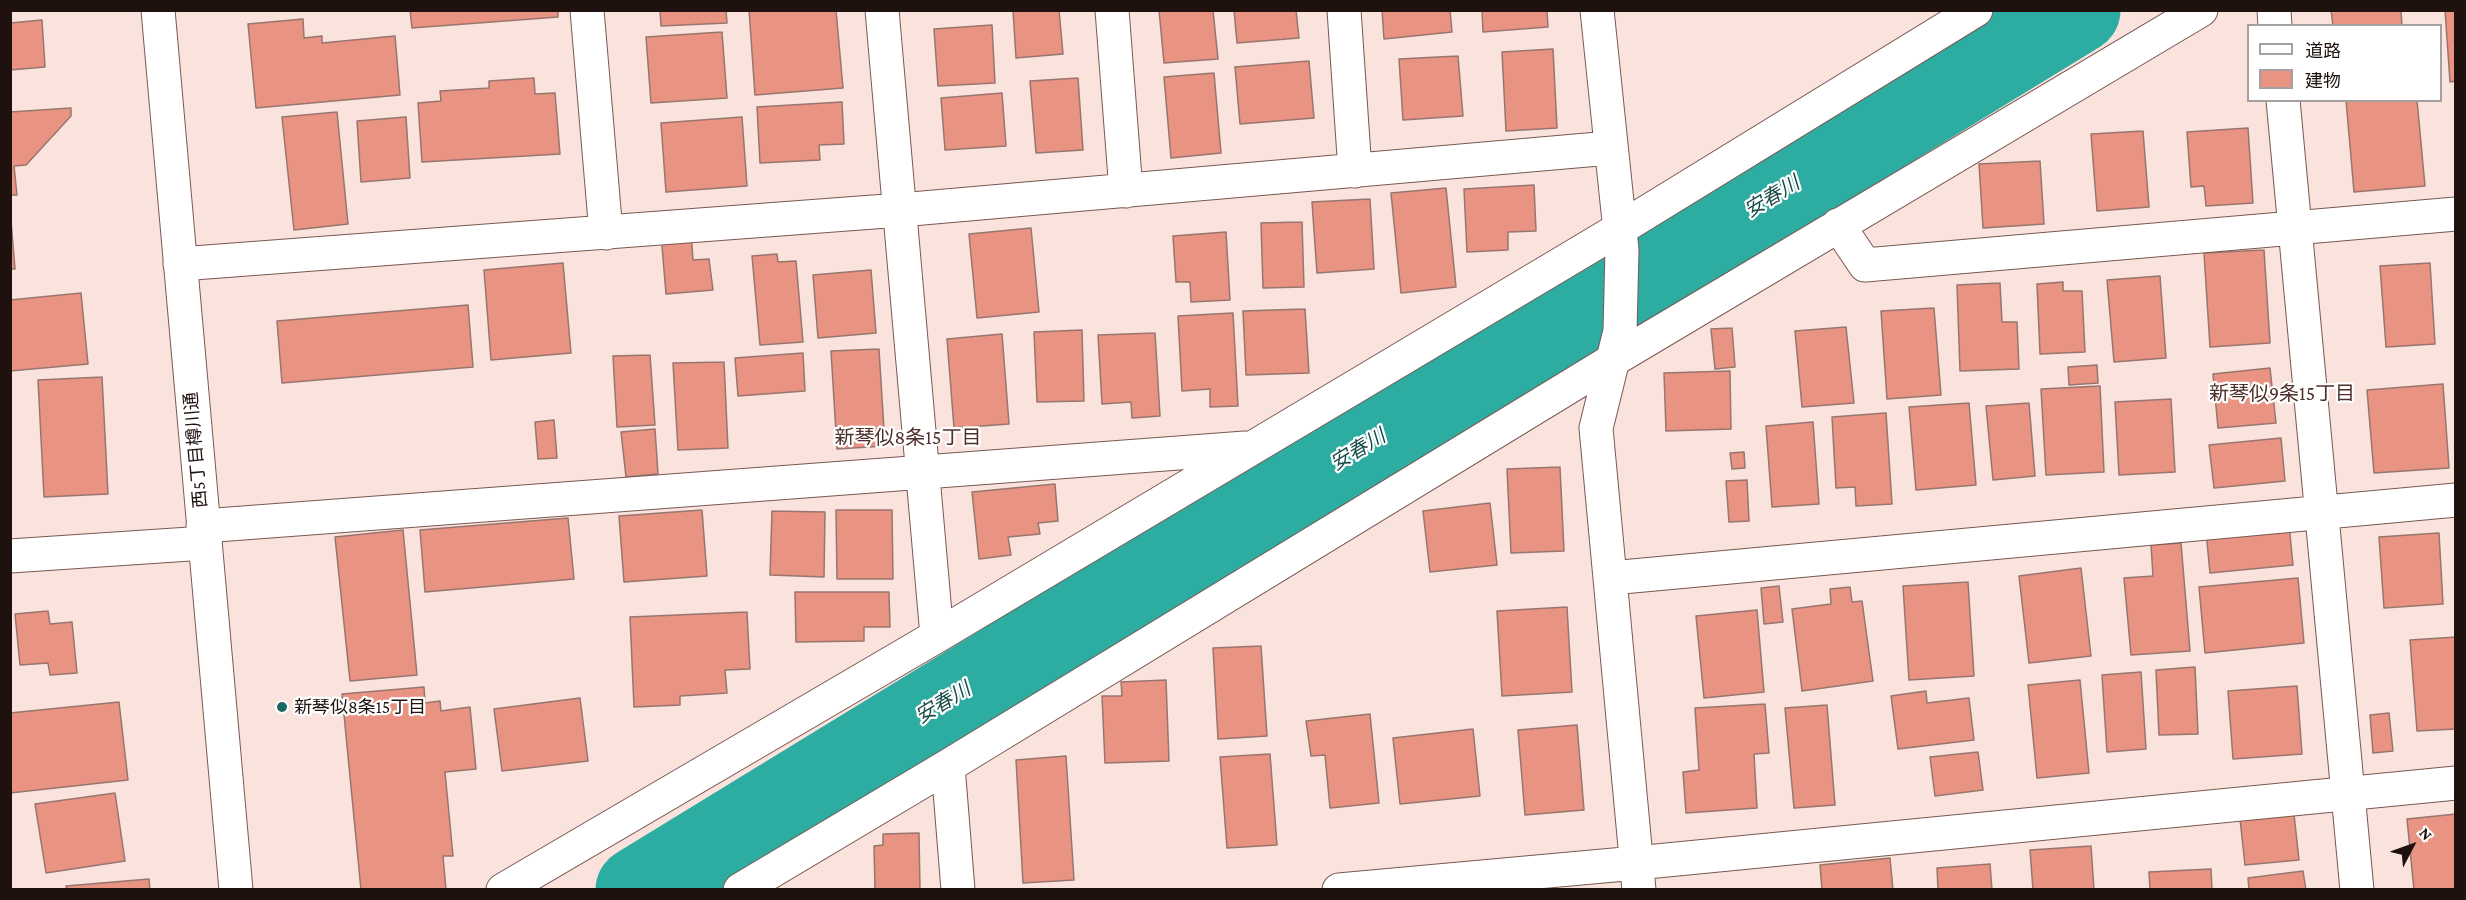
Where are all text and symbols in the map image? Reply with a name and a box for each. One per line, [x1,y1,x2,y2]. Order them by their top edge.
legend [2247,24,2442,102]
text: 道路 [2305,41,2341,61]
text: 建物 [2305,71,2341,91]
water label: 安春川 [1740,171,1804,223]
district label: 新琴似9条15丁目 [2209,382,2355,406]
street label: 西5丁目樽川通 [180,391,212,509]
water label: 安春川 [1326,424,1390,476]
district label: 新琴似8条15丁目 [835,426,981,450]
water label: 安春川 [911,677,975,729]
place label: 新琴似8条15丁目 [294,696,426,718]
marker: 新琴似8条15丁目 [275,700,289,714]
north arrow [2382,816,2442,876]
text: N [2416,824,2436,844]

